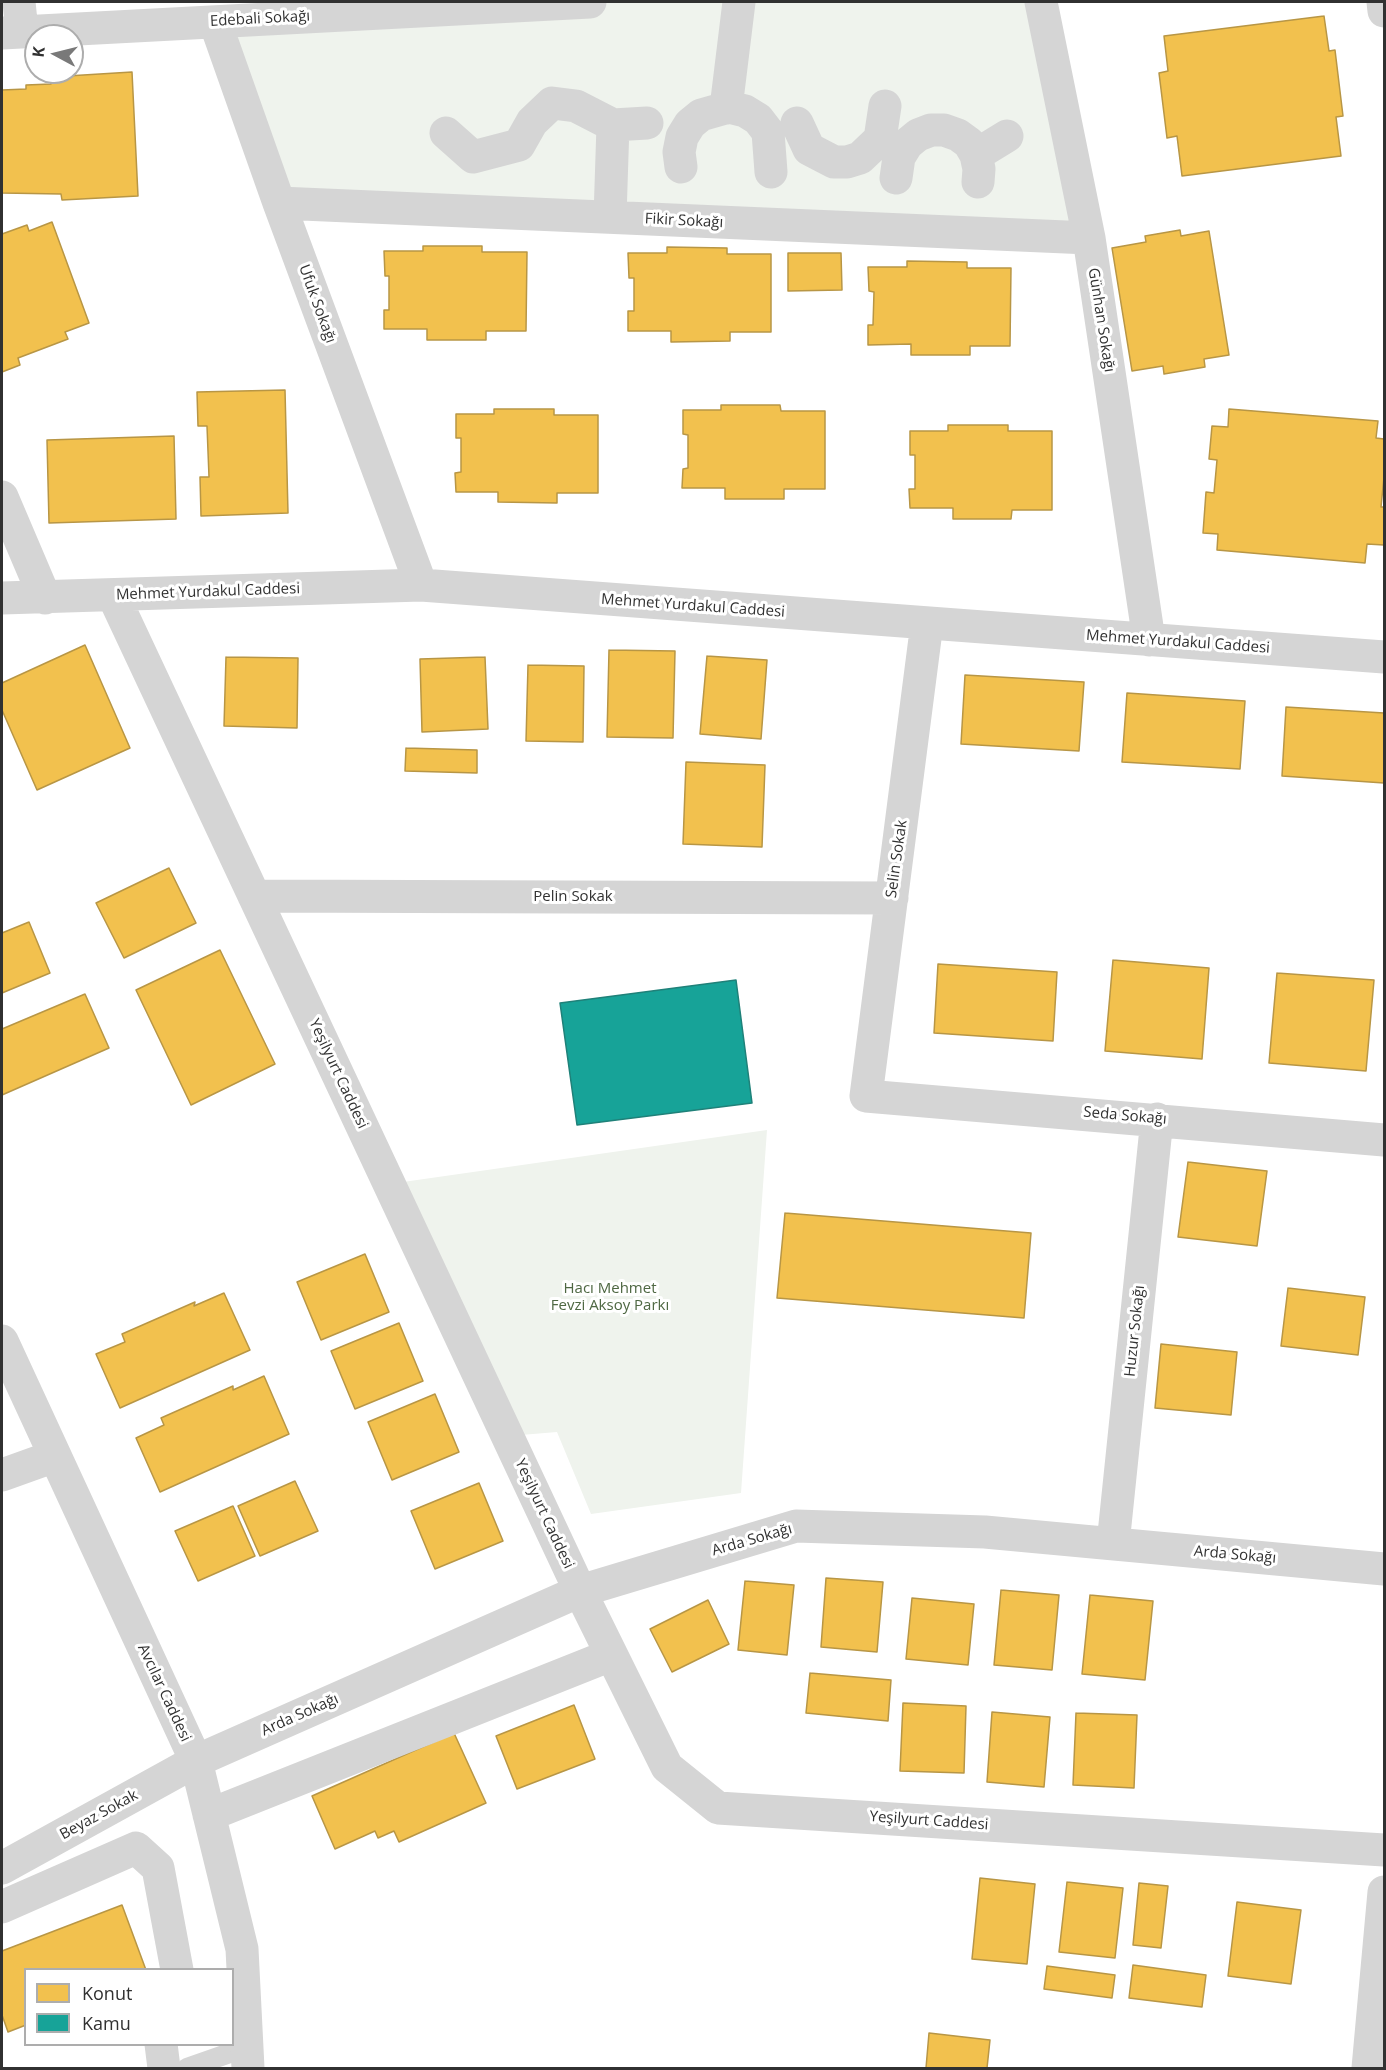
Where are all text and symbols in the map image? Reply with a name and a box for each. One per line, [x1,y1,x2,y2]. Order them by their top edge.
street label: Edebali Sokağı [209,7,311,31]
north arrow [24,24,84,84]
text: K [27,45,50,59]
street label: Fikir Sokağı [644,210,724,232]
street label: Ufuk Sokağı [294,262,340,346]
street label: Günhan Sokağı [1084,267,1118,373]
street label: Mehmet Yurdakul Caddesi [116,580,300,604]
street label: Mehmet Yurdakul Caddesi [601,591,785,621]
street label: Mehmet Yurdakul Caddesi [1086,627,1270,657]
street label: Selin Sokak [883,819,911,899]
street label: Pelin Sokak [533,888,613,906]
street label: Yeşilyurt Caddesi [305,1016,371,1132]
street label: Seda Sokağı [1083,1103,1167,1129]
park label: Hacı Mehmet Fevzi Aksoy Parkı [551,1280,669,1315]
street label: Huzur Sokağı [1121,1284,1149,1378]
street label: Yeşilyurt Caddesi [511,1456,577,1572]
street label: Arda Sokağı [710,1520,794,1560]
street label: Arda Sokağı [1193,1542,1277,1568]
street label: Avcılar Caddesi [134,1641,194,1745]
street label: Arda Sokağı [259,1690,341,1740]
street label: Beyaz Sokak [57,1786,141,1844]
street label: Yeşilyurt Caddesi [869,1808,989,1834]
legend [24,1968,234,2046]
text: Konut [82,1981,132,2005]
text: Kamu [82,2011,131,2035]

